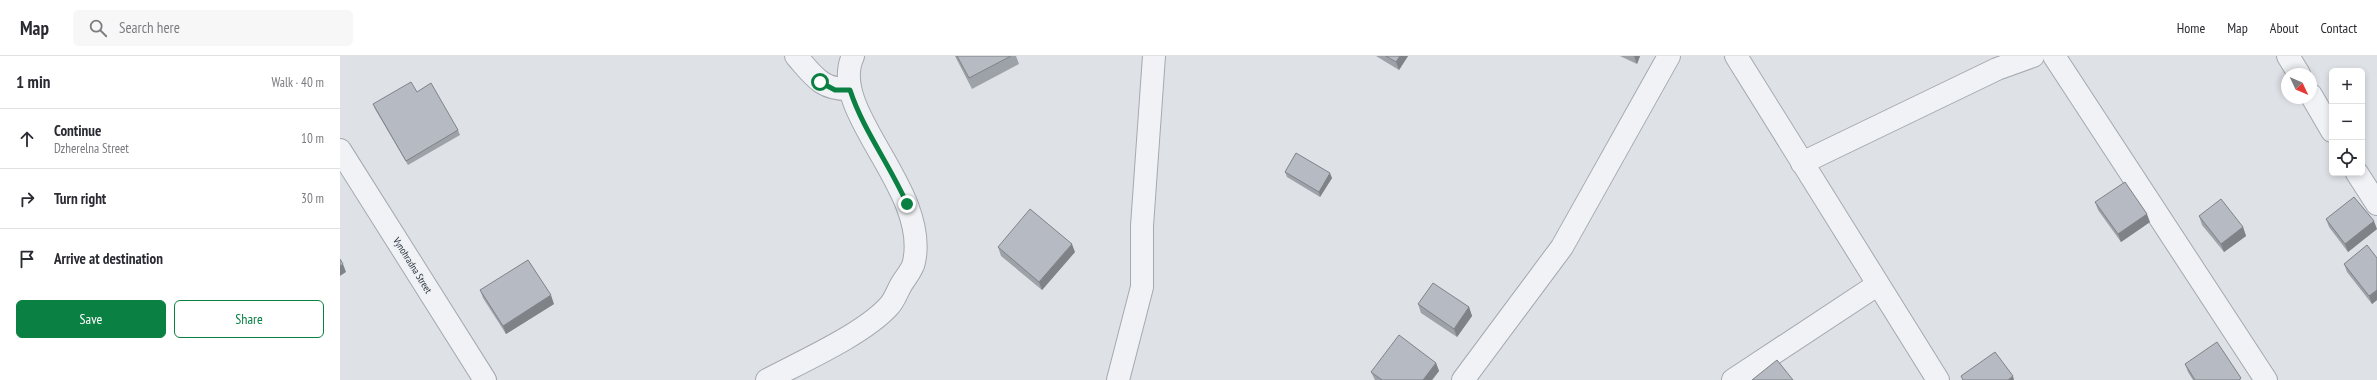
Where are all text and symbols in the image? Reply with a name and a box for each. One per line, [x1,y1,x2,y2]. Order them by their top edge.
search box [73,10,353,46]
text: Map [20,16,49,40]
icon: search [87,17,109,39]
text: Search here [119,18,180,37]
text: Home [2177,19,2205,37]
text: Map [2227,19,2248,37]
text: About [2270,19,2299,37]
text: Contact [2321,19,2357,37]
north arrow [2281,68,2317,104]
map controls [2329,68,2365,176]
button: + [2329,68,2365,104]
text: 1 min [16,71,50,93]
route start [811,73,829,91]
text: Walk · 40 m [272,74,324,91]
button: − [2329,104,2365,140]
text: Continue [54,121,101,140]
icon: ahead [16,128,38,150]
text: 10 m [301,130,324,147]
text: Dzherelna Street [54,140,129,157]
button: locate [2329,140,2365,176]
icon: right [16,188,38,210]
text: Turn right [54,189,106,208]
text: 30 m [301,190,324,207]
route end [898,195,916,213]
street label: Vynohradna Street [390,234,435,296]
icon: arrive [16,248,38,270]
text: Arrive at destination [54,249,163,268]
button: Save [16,300,166,338]
button: Share [174,300,324,338]

